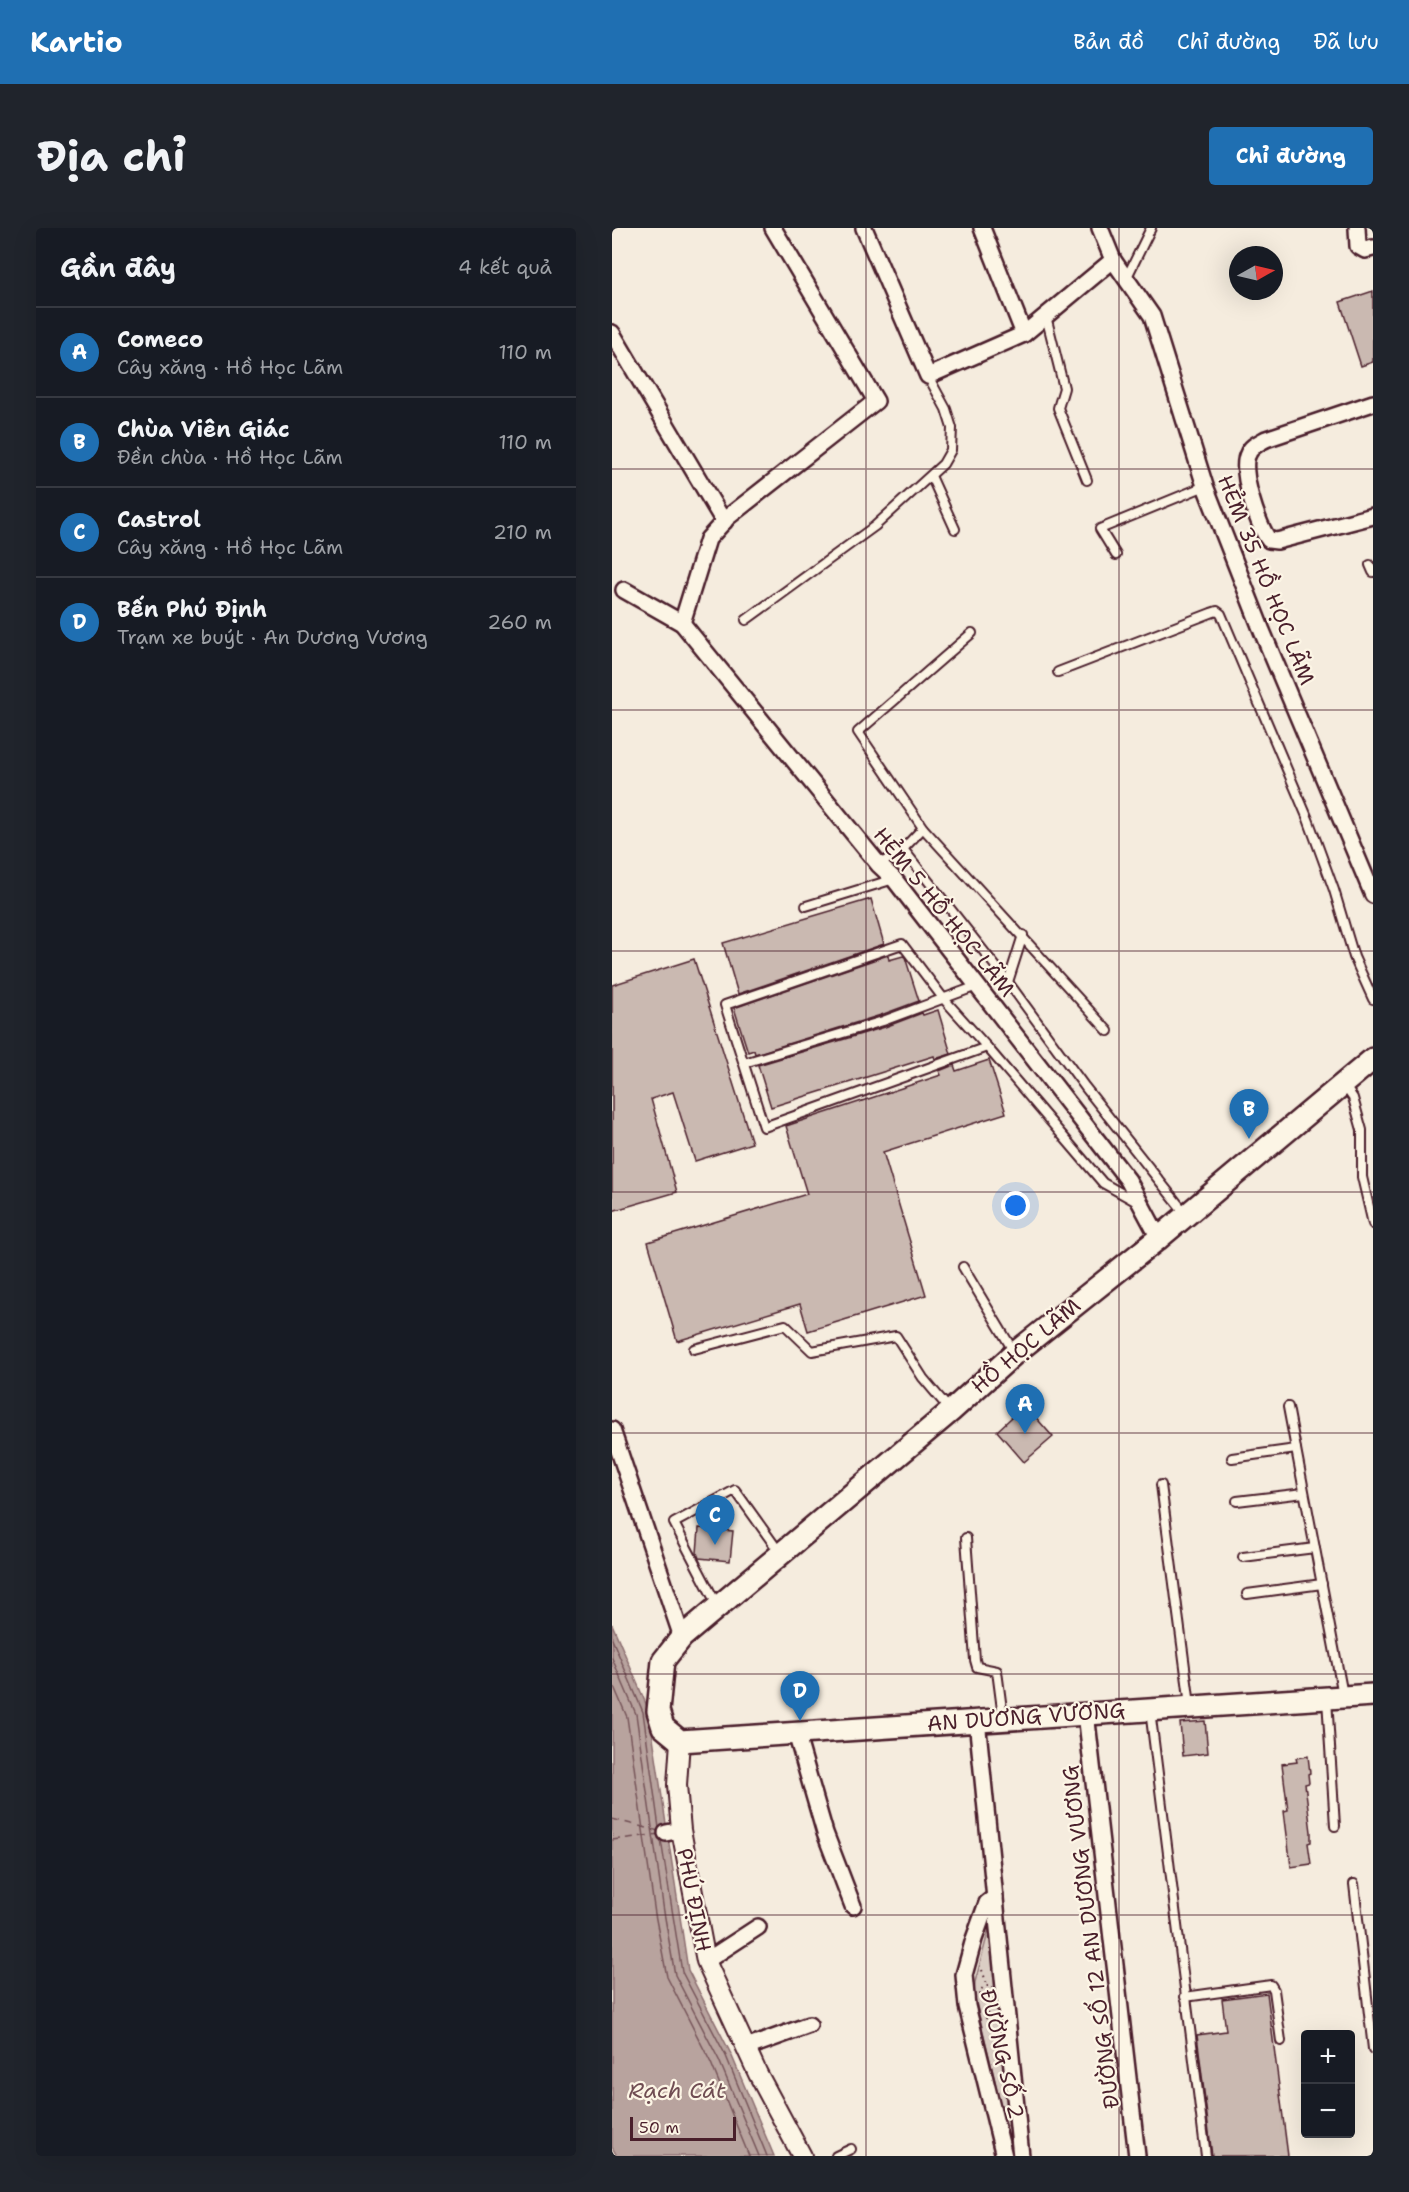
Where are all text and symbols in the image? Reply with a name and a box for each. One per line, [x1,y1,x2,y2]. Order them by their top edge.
text: Kartio [30,23,123,61]
text: Bản đồ [1073,28,1144,56]
text: Chỉ đường [1177,28,1280,56]
text: Đã lưu [1313,28,1379,56]
button: Chỉ đường [1209,127,1373,185]
text: Địa chỉ [36,128,185,184]
north arrow [1229,246,1283,300]
text: Gần đây [60,250,176,285]
text: 4 kết quả [458,254,552,280]
text: Comeco [117,325,203,354]
text: A [72,339,87,365]
text: 110 m [498,339,552,365]
text: Cây xăng · Hồ Học Lãm [117,354,343,380]
text: Chùa Viên Giác [117,415,290,444]
text: B [73,429,86,455]
text: 110 m [498,429,552,455]
text: Đền chùa · Hồ Học Lãm [117,444,343,470]
street label: HẺM 35 HỒ HỌC LÃM [1211,470,1324,689]
text: Castrol [117,505,201,534]
text: C [73,519,86,545]
text: 210 m [493,519,552,545]
text: Cây xăng · Hồ Học Lãm [117,534,343,560]
text: Bến Phú Định [117,595,267,624]
text: D [72,609,87,635]
text: 260 m [487,609,552,635]
text: Trạm xe buýt · An Dương Vương [117,624,428,650]
street label: HẺM 5 HỒ HỌC LÃM [867,820,1023,1002]
pin: B [1230,1090,1268,1139]
your location [1001,1191,1030,1220]
street label: HỒ HỌC LÃM [964,1290,1087,1400]
pin: A [1006,1384,1044,1434]
pin: C [696,1496,734,1545]
pin: D [780,1672,819,1721]
street label: AN DƯƠNG VƯƠNG [926,1696,1126,1738]
street label: ĐƯỜNG SỐ 12 AN DƯƠNG VƯƠNG [1053,1764,1126,2111]
street label: PHÚ ĐỊNH [670,1846,719,1954]
street label: ĐƯỜNG SỐ 2 [973,1986,1033,2122]
map controls [1301,2030,1355,2138]
button: + [1301,2030,1355,2084]
water label: Rạch Cát [628,2076,726,2105]
button: − [1301,2084,1355,2138]
scale bar [630,2114,736,2142]
text: 50 m [639,2117,679,2138]

